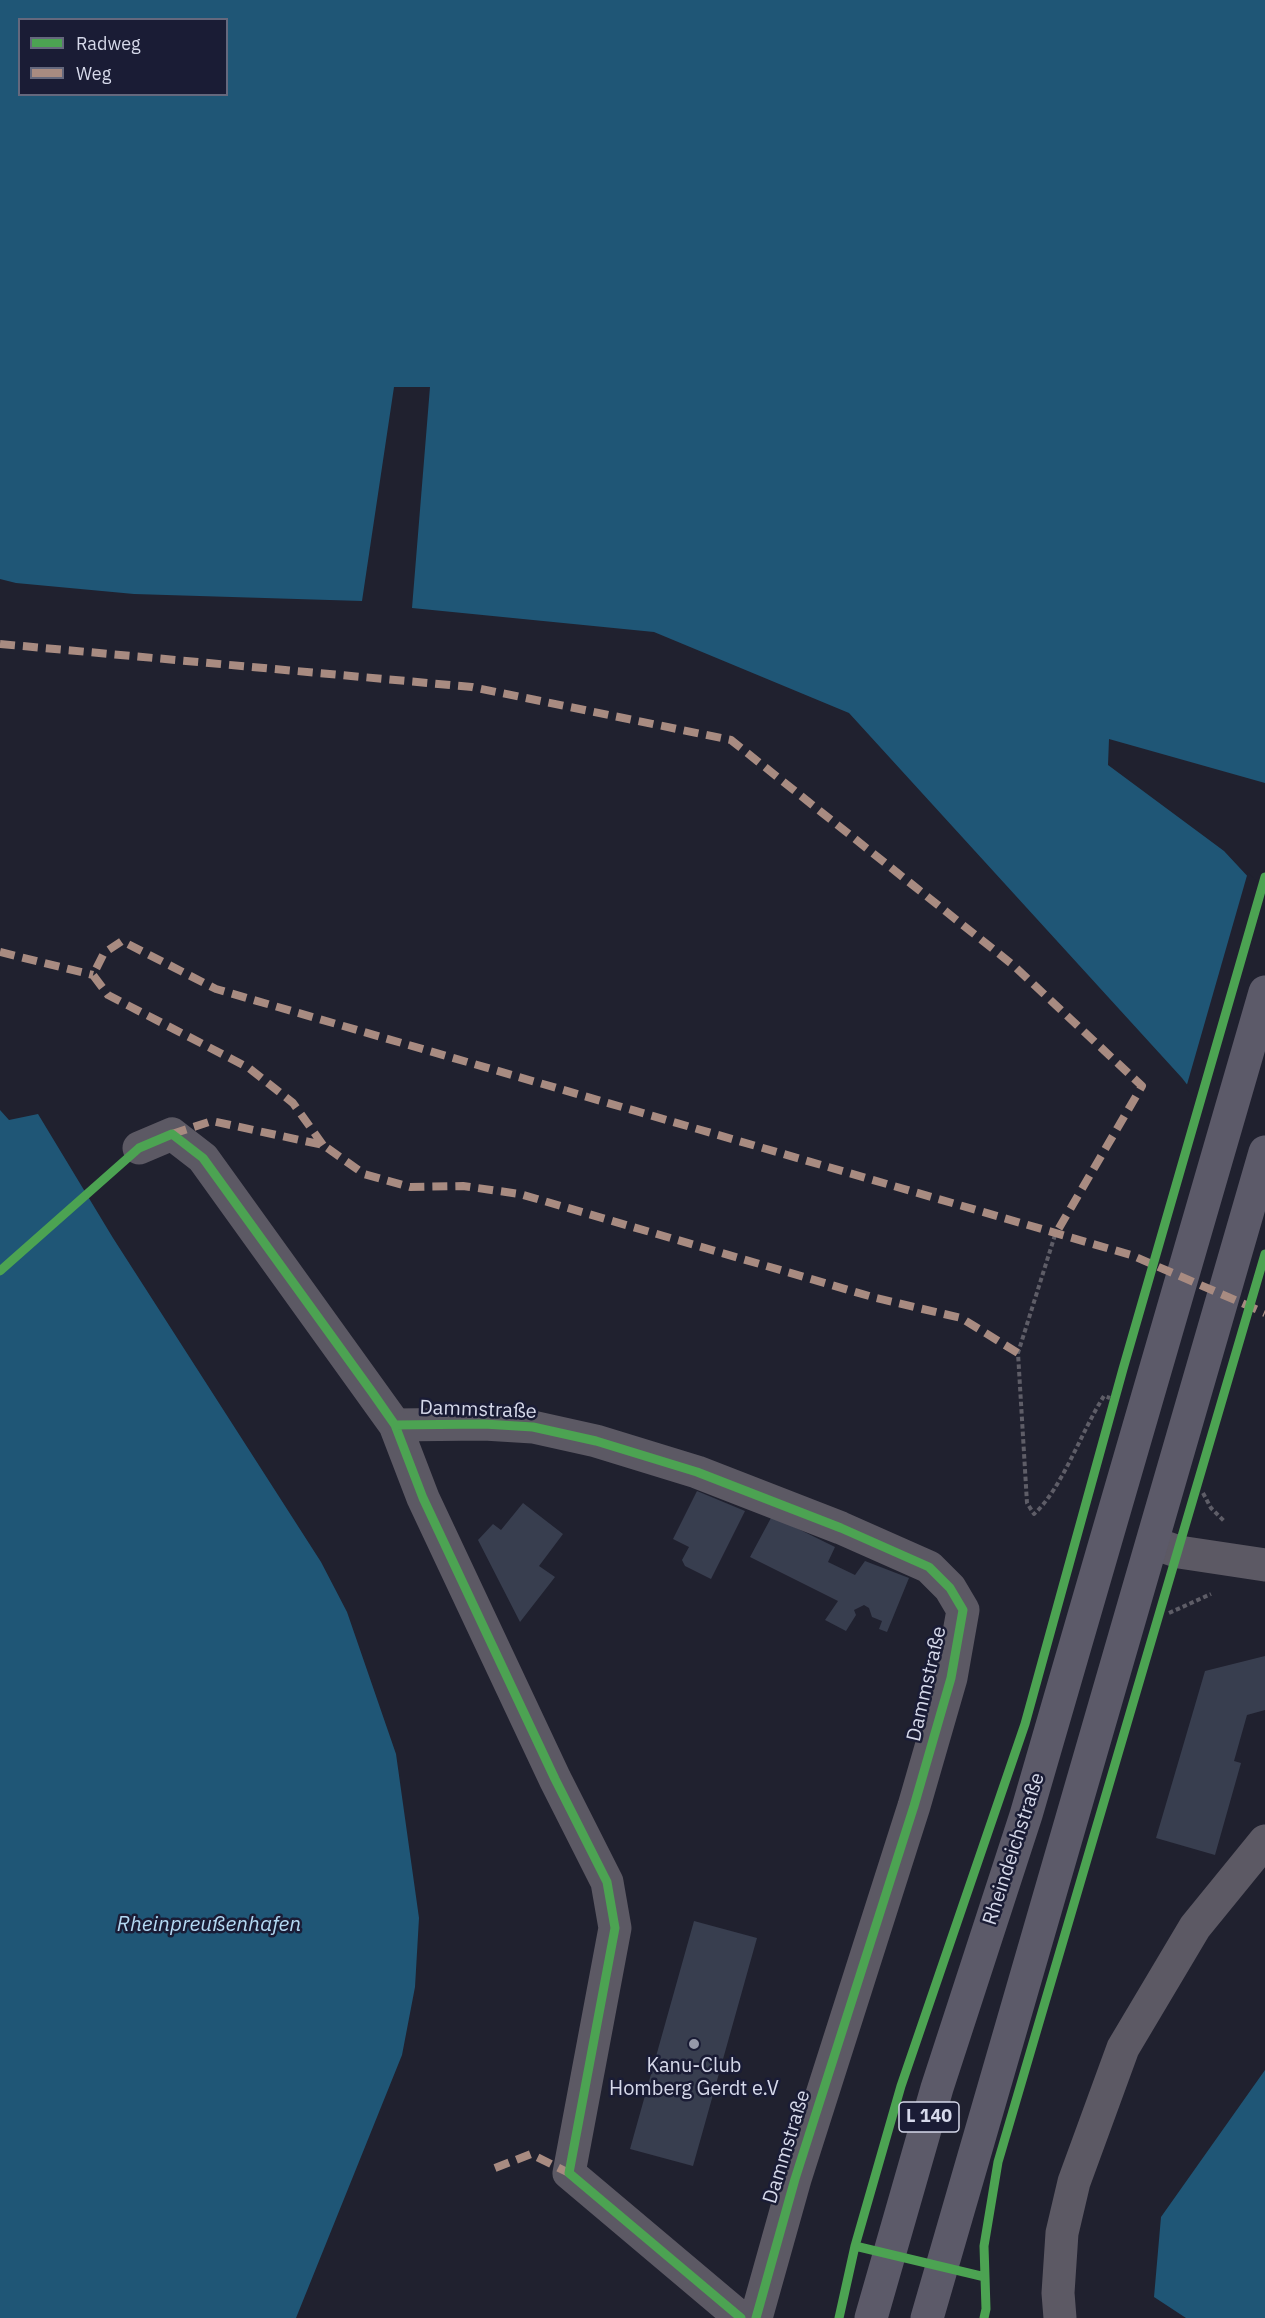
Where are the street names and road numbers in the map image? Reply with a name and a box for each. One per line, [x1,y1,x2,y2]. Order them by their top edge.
street label: Dammstraße [419,1396,537,1424]
street label: Dammstraße [902,1624,952,1744]
street label: Rheindeichstraße [978,1770,1050,1928]
street label: Dammstraße [758,2087,816,2207]
road number: L 140 [899,2102,959,2132]

